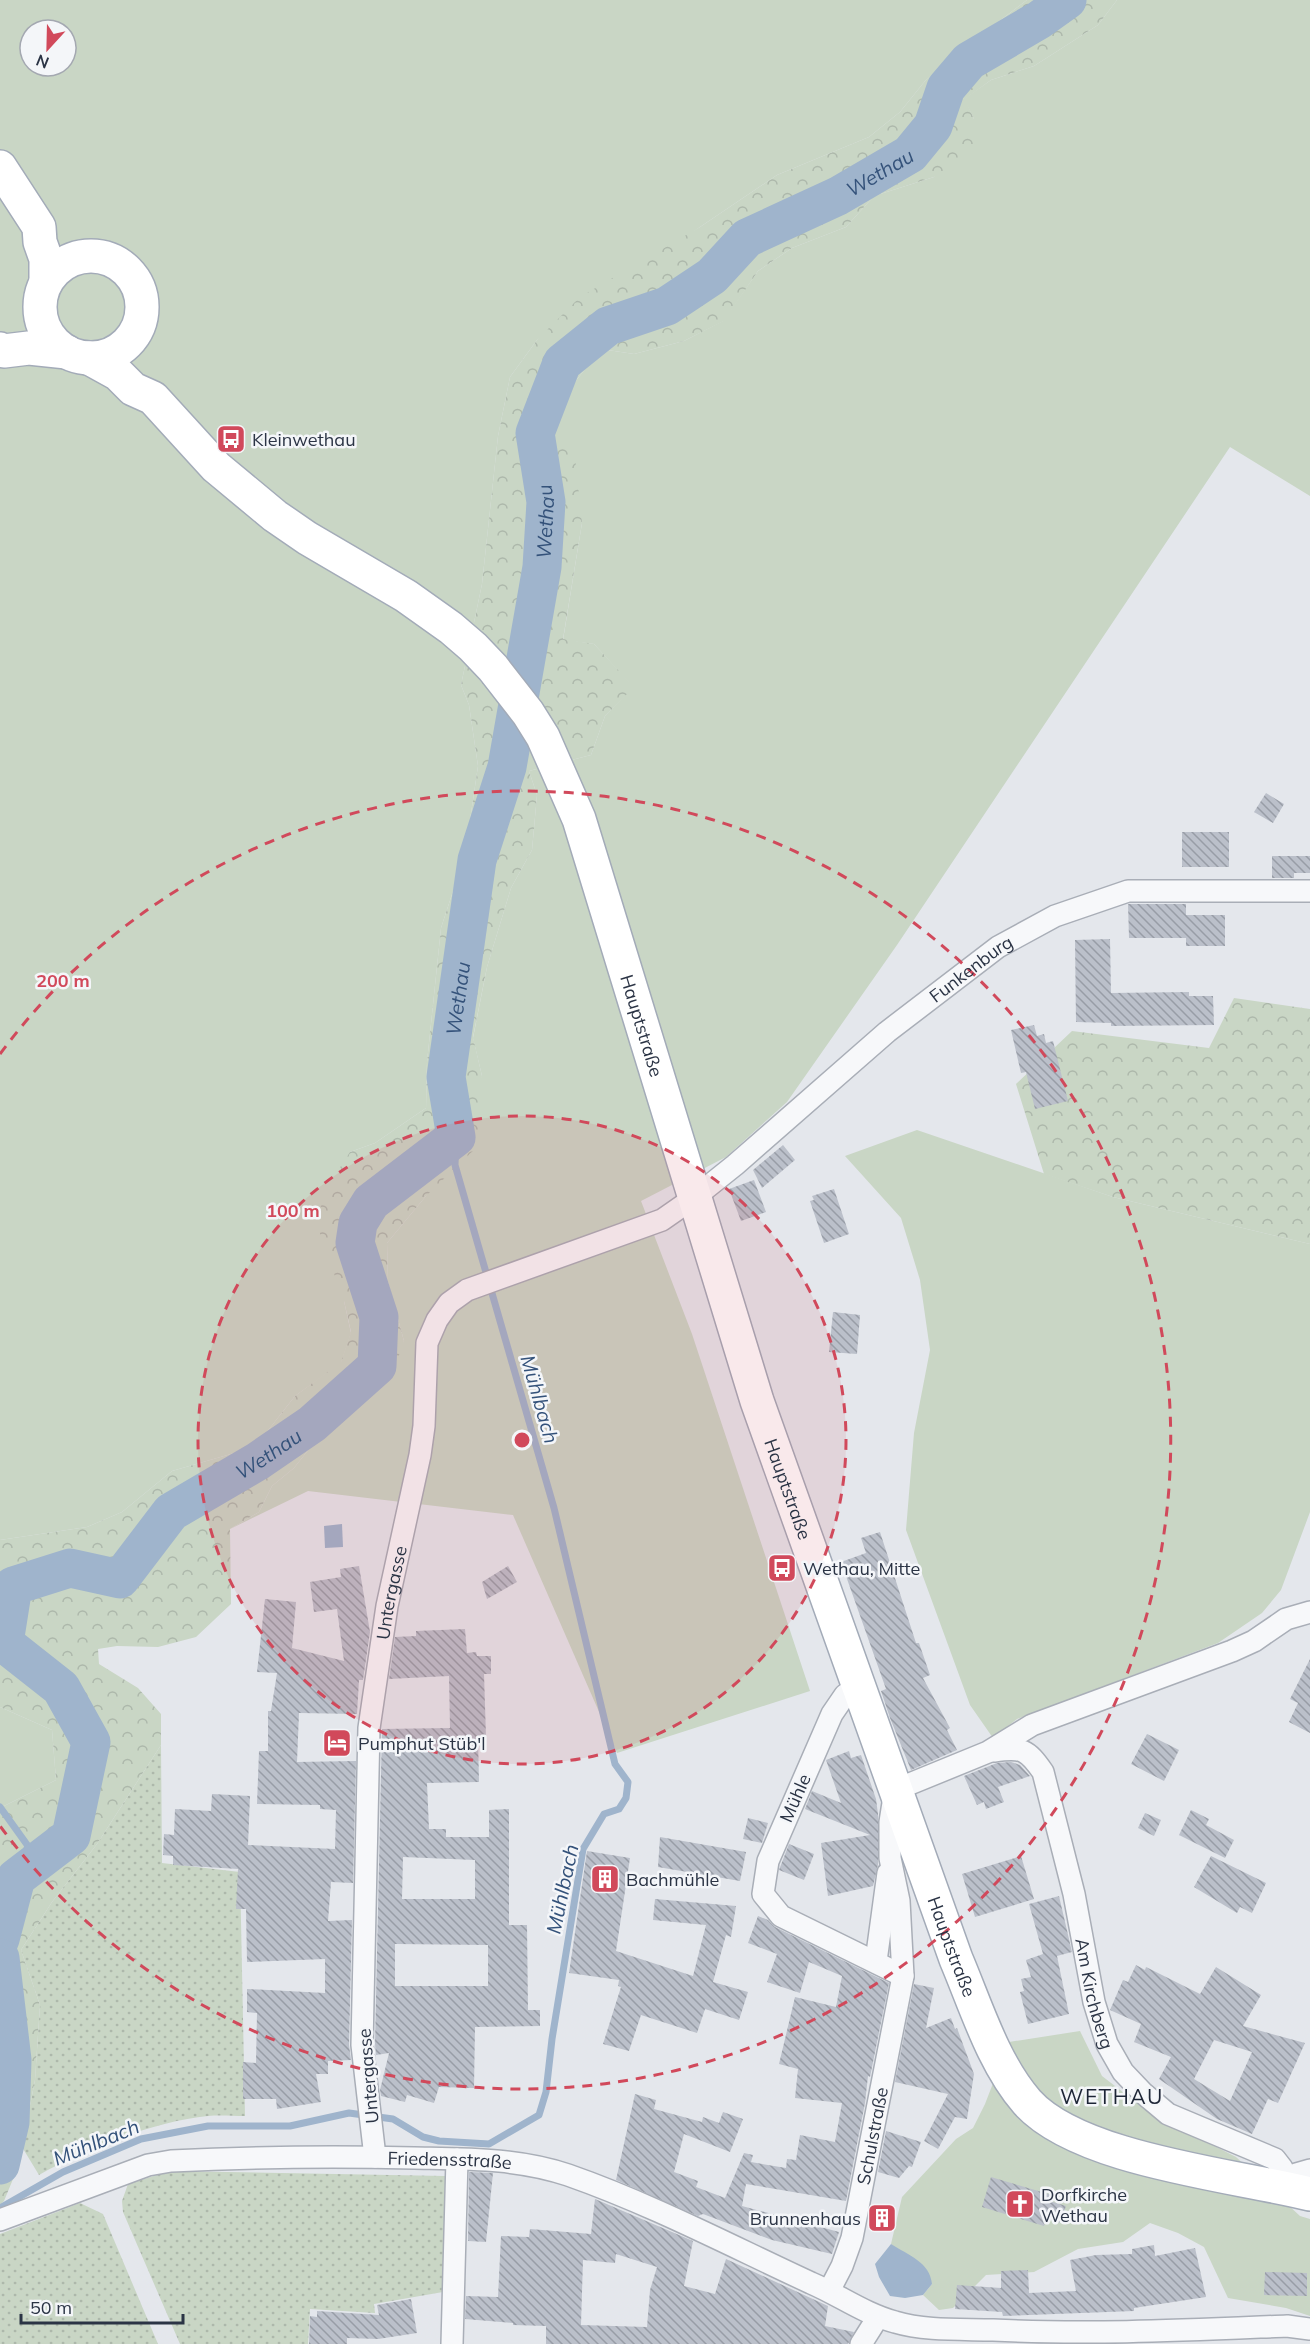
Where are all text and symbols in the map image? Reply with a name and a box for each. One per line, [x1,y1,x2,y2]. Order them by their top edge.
north arrow [18,18,78,78]
text: N [33,50,52,73]
water label: Wethau [841,142,918,201]
bus stop icon: Kleinwethau [215,423,247,455]
place label: Kleinwethau [252,428,356,451]
water label: Wethau [530,483,559,560]
street label: Funkenburg [924,930,1017,1007]
water label: Wethau [440,960,475,1037]
text: 200 m [36,969,90,992]
street label: Hauptstraße [616,972,669,1079]
text: 100 m [266,1199,320,1222]
water label: Mühlbach [515,1352,565,1446]
water label: Wethau [230,1423,306,1484]
centre of rings [512,1430,532,1450]
street label: Hauptstraße [760,1435,817,1542]
street label: Untergasse [371,1543,411,1641]
bus stop icon: Wethau, Mitte [766,1552,798,1584]
place label: Wethau, Mitte [803,1557,920,1580]
hotel icon: Pumphut Stüb'l [321,1727,353,1759]
place label: Pumphut Stüb'l [358,1732,485,1755]
street label: Mühle [774,1770,816,1826]
water label: Mühlbach [540,1842,584,1936]
building icon: Bachmühle [589,1863,621,1895]
place label: Bachmühle [626,1868,719,1891]
street label: Hauptstraße [923,1893,981,2000]
street label: Am Kirchberg [1071,1936,1119,2052]
street label: Untergasse [352,2027,384,2125]
district label: WETHAU [1060,2083,1164,2109]
street label: Schulstraße [851,2085,893,2187]
water label: Mühlbach [49,2113,143,2171]
street label: Friedensstraße [387,2146,513,2174]
place label: Dorfkirche Wethau [1041,2183,1127,2227]
church icon: Dorfkirche Wethau [1004,2188,1036,2220]
building icon: Brunnenhaus [866,2202,898,2234]
place label: Brunnenhaus [750,2207,861,2230]
scale bar [21,2287,183,2325]
text: 50 m [30,2296,72,2319]

